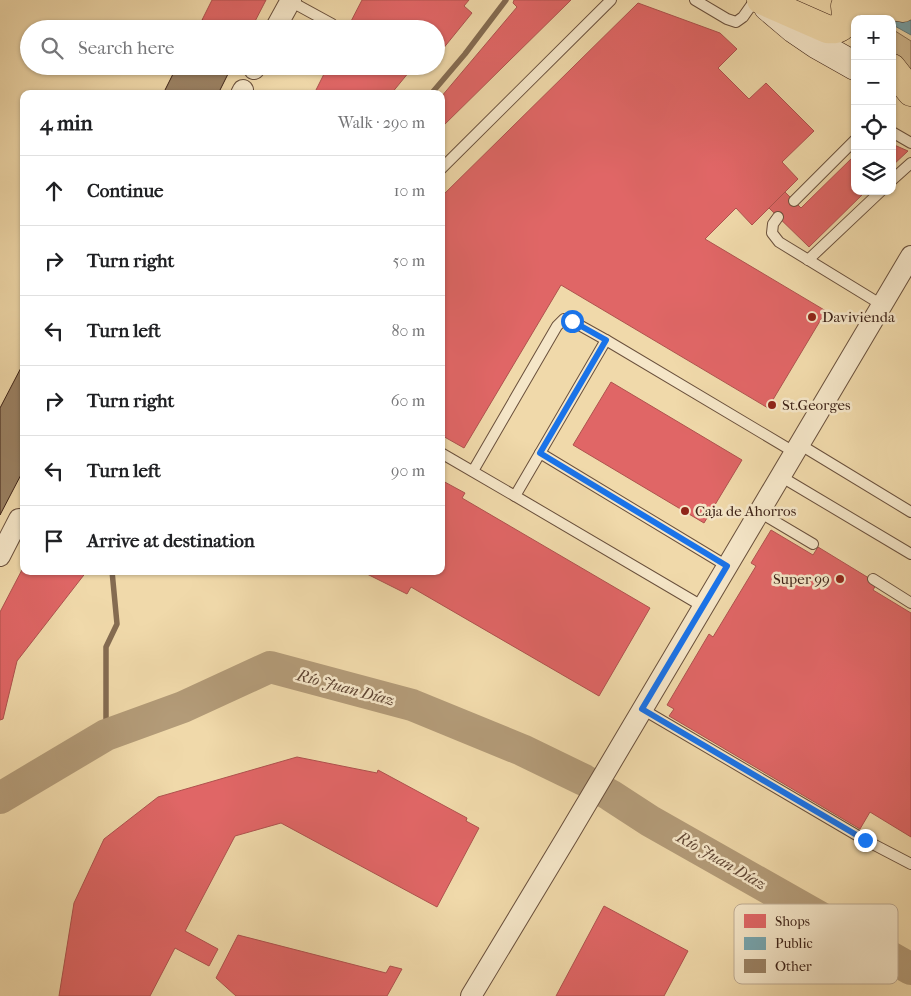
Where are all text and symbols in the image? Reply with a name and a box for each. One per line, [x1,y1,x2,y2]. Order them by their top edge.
map controls [851,15,896,195]
button: + [851,15,896,60]
search box [20,20,445,75]
icon: search [38,34,66,62]
text: Search here [78,37,174,59]
button: − [851,60,896,105]
button: locate [851,105,896,150]
text: 4 min [40,111,93,135]
text: Walk · 290 m [338,113,425,132]
button: layers [851,150,896,195]
icon: ahead [40,177,68,205]
text: Continue [87,180,163,202]
text: 10 m [394,181,425,200]
icon: right [40,247,68,275]
text: Turn right [87,250,174,272]
text: 50 m [393,251,425,270]
place label: Davivienda [822,308,896,326]
route start [561,310,584,333]
marker: Davivienda [806,311,818,323]
icon: left [40,317,68,345]
text: Turn left [87,320,161,342]
text: 80 m [391,321,425,340]
icon: right [40,387,68,415]
text: Turn right [87,390,174,412]
text: 60 m [391,391,425,410]
place label: St.Georges [782,396,851,414]
marker: St.Georges [766,399,778,411]
icon: left [40,457,68,485]
text: Turn left [87,460,161,482]
text: 90 m [391,461,425,480]
place label: Caja de Ahorros [695,502,797,520]
marker: Caja de Ahorros [679,505,691,517]
icon: arrive [40,527,68,555]
text: Arrive at destination [87,530,255,552]
place label: Super 99 [773,570,830,588]
marker: Super 99 [834,573,846,585]
water label: Río Juan Díaz [294,665,397,710]
water label: Río Juan Díaz [673,827,770,894]
route end [854,829,877,852]
legend [734,904,898,984]
text: Shops [775,913,810,930]
text: Public [775,935,813,952]
text: Other [775,958,812,975]

